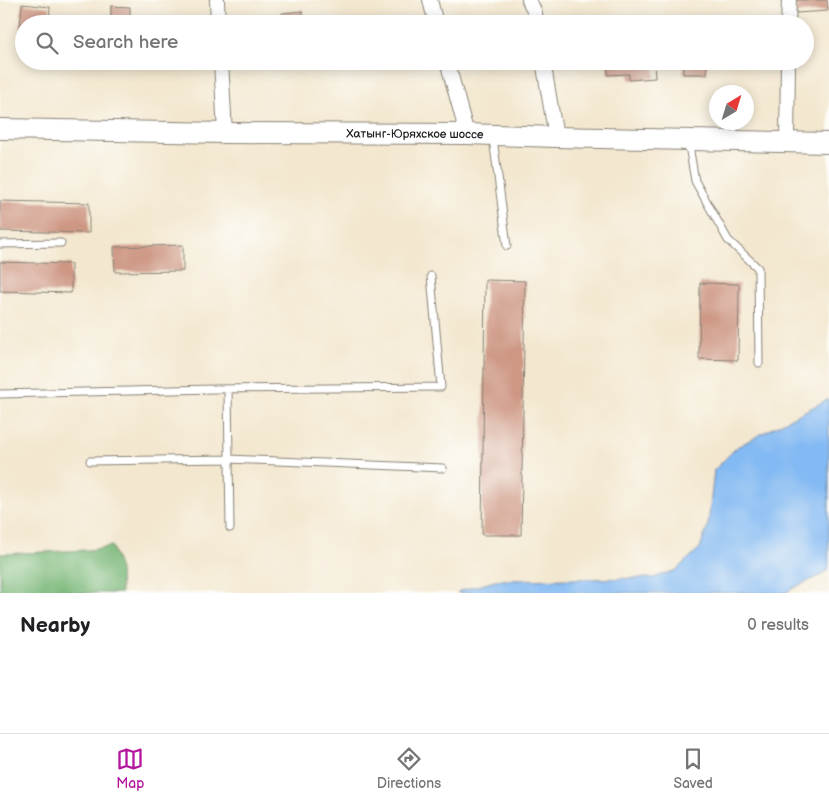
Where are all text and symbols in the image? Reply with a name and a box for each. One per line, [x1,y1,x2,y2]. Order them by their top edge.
search box [15,15,814,70]
icon: search [33,29,61,57]
text: Search here [73,31,178,54]
north arrow [709,85,754,130]
street label: Хатынг-Юряхское шоссе [346,127,484,143]
text: Nearby [20,613,90,638]
text: 0 results [747,616,809,635]
tab: Map [116,745,144,792]
tab: Directions [377,745,441,792]
tab: Saved [673,745,713,792]

